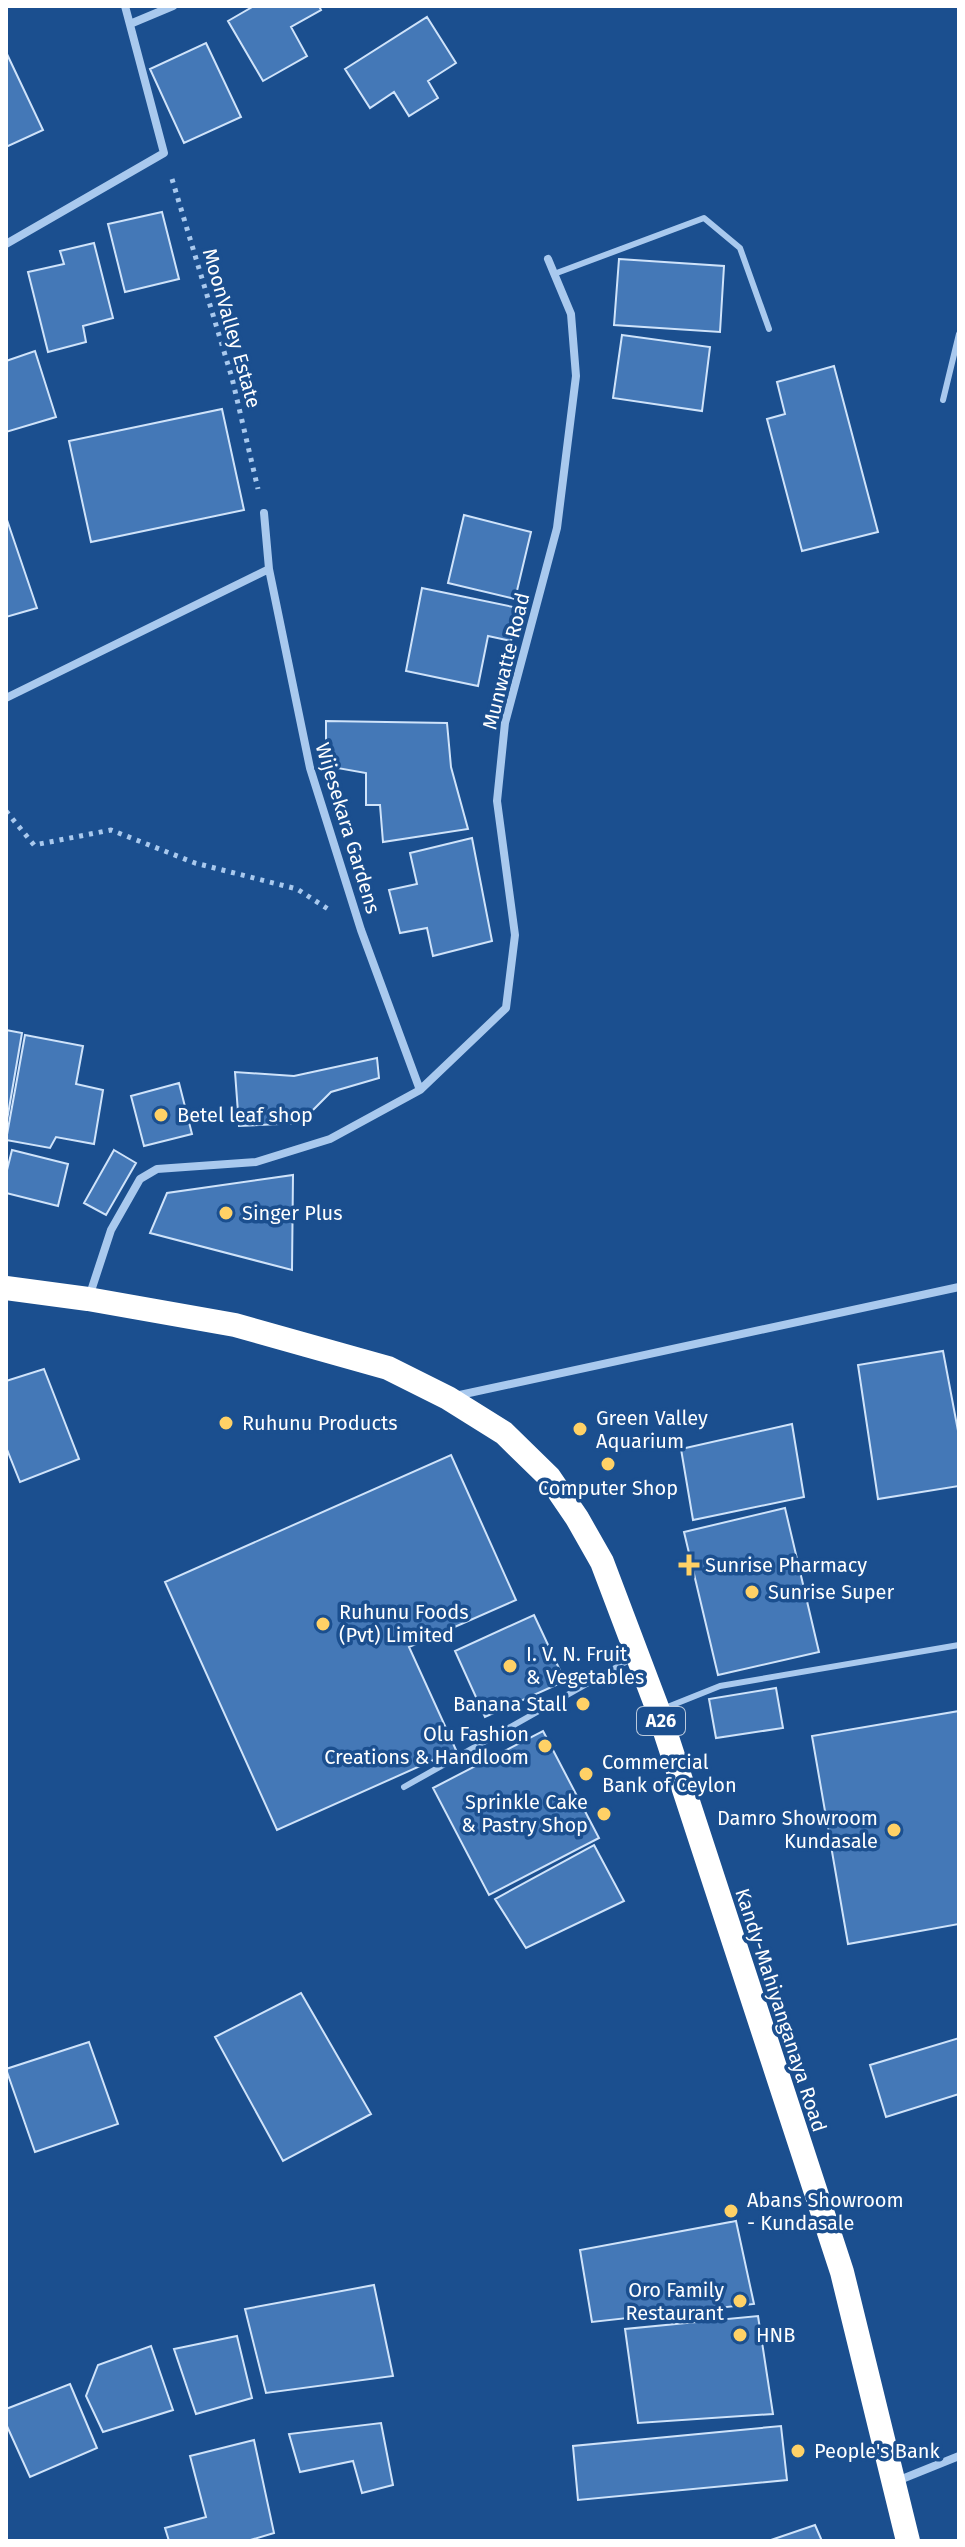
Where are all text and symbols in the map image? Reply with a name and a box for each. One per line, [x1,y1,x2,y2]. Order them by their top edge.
street label: MoonValley Estate [198,245,266,411]
street label: Munwatte Road [477,590,535,732]
street label: Wijesekara Gardens [311,740,385,916]
place label: Betel leaf shop [177,1103,313,1127]
marker: Betel leaf shop [152,1106,170,1124]
place label: Singer Plus [242,1201,343,1225]
marker: Singer Plus [217,1204,235,1222]
place label: Green Valley Aquarium [596,1406,708,1453]
place label: Ruhunu Products [242,1411,398,1435]
marker: Ruhunu Products [217,1414,235,1432]
marker: Green Valley Aquarium [571,1420,589,1438]
marker: Computer Shop [599,1455,617,1473]
place label: Computer Shop [538,1476,678,1500]
place label: Sunrise Pharmacy [705,1553,867,1577]
marker: Sunrise Pharmacy [680,1556,698,1574]
place label: Sunrise Super [768,1580,894,1604]
marker: Sunrise Super [743,1583,761,1601]
place label: Ruhunu Foods (Pvt) Limited [339,1600,469,1647]
marker: Ruhunu Foods (Pvt) Limited [314,1615,332,1633]
place label: I. V. N. Fruit & Vegetables [526,1642,644,1689]
marker: I. V. N. Fruit & Vegetables [501,1657,519,1675]
place label: Banana Stall [453,1692,567,1716]
marker: Banana Stall [574,1695,592,1713]
road number: A26 [637,1707,685,1735]
place label: Olu Fashion Creations & Handloom [324,1722,529,1769]
marker: Olu Fashion Creations & Handloom [536,1737,554,1755]
place label: Commercial Bank of Ceylon [602,1750,737,1797]
marker: Commercial Bank of Ceylon [577,1765,595,1783]
place label: Sprinkle Cake & Pastry Shop [461,1790,588,1837]
marker: Sprinkle Cake & Pastry Shop [595,1805,613,1823]
place label: Damro Showroom Kundasale [717,1806,878,1853]
marker: Damro Showroom Kundasale [885,1821,903,1839]
street label: Kandy-Mahiyanganaya Road [730,1885,832,2135]
place label: Abans Showroom - Kundasale [747,2188,904,2235]
marker: Abans Showroom - Kundasale [722,2202,740,2220]
place label: Oro Family Restaurant [626,2278,725,2325]
marker: Oro Family Restaurant [731,2292,749,2310]
place label: HNB [756,2323,795,2347]
marker: HNB [731,2326,749,2344]
place label: People's Bank [814,2439,941,2463]
marker: People's Bank [789,2442,807,2460]

